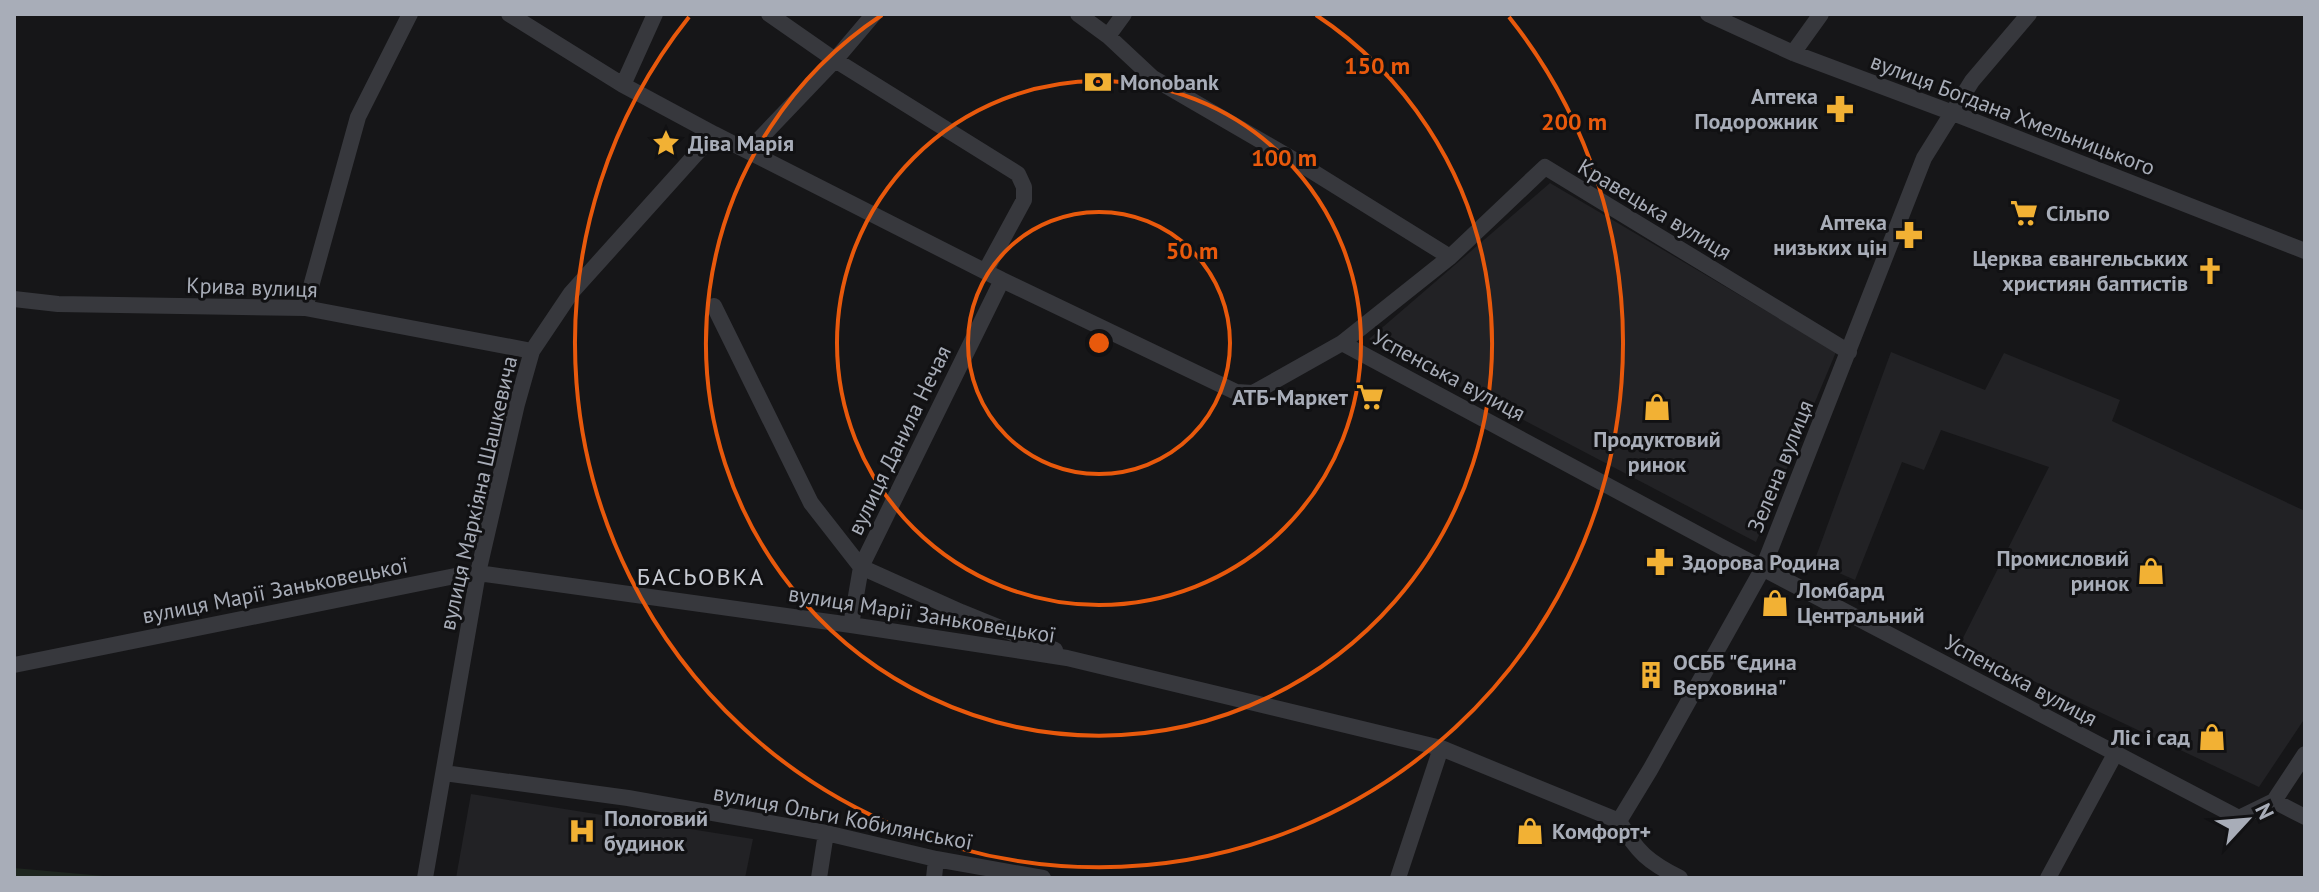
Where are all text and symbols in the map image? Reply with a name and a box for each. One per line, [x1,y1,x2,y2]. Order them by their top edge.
street label: вулиця Богдана Хмельницького [1867,47,2159,181]
text: 150 m [1344,50,1410,81]
bank icon: Monobank [1083,67,1113,97]
place label: Monobank [1120,68,1219,96]
place label: Аптека Подорожник [1694,82,1818,135]
pharmacy icon: Аптека Подорожник [1825,94,1855,124]
text: 200 m [1541,106,1607,137]
place icon: Діва Марія [651,128,681,158]
place label: Діва Марія [688,129,794,157]
text: 100 m [1251,142,1317,173]
street label: Кравецька вулиця [1573,152,1737,266]
supermarket icon: Сільпо [2009,198,2039,228]
place label: Сільпо [2046,199,2110,227]
place label: Аптека низьких цін [1773,208,1887,261]
pharmacy icon: Аптека низьких цін [1894,220,1924,250]
text: 50 m [1166,235,1218,266]
place label: Церква євангельських християн баптистів [1972,244,2188,297]
church icon: Церква євангельських християн баптистів [2195,256,2225,286]
street label: Крива вулиця [186,271,318,303]
street label: Успенська вулиця [1368,323,1530,427]
centre of rings [1085,329,1113,357]
street label: вулиця Данила Нечая [841,341,957,539]
street label: вулиця Маркіяна Шашкевича [433,353,523,633]
supermarket icon: АТБ-Маркет [1355,382,1385,412]
place label: АТБ-Маркет [1232,383,1349,411]
shop icon: Продуктовий ринок [1642,392,1672,422]
street label: Зелена вулиця [1741,396,1819,536]
place label: Продуктовий ринок [1593,425,1721,478]
place label: Промисловий ринок [1996,544,2129,597]
pharmacy icon: Здорова Родина [1645,547,1675,577]
place label: Здорова Родина [1682,548,1840,576]
street label: вулиця Марії Заньковецької [140,550,410,630]
shop icon: Промисловий ринок [2136,556,2166,586]
district label: БАСЬОВКА [637,561,765,592]
place label: Ломбард Центральний [1796,576,1925,629]
street label: вулиця Марії Заньковецької [786,579,1058,649]
shop icon: Ломбард Центральний [1760,588,1790,618]
street label: Успенська вулиця [1940,628,2102,732]
place label: ОСББ "Єдина Верховина" [1673,648,1797,701]
building icon: ОСББ "Єдина Верховина" [1636,660,1666,690]
shop icon: Ліс і сад [2197,722,2227,752]
place label: Ліс і сад [2110,723,2190,751]
street label: вулиця Ольги Кобилянської [711,778,975,856]
north arrow [2207,780,2287,860]
text: N [2249,799,2281,824]
place label: Пологовий будинок [604,804,708,857]
hospital icon: Пологовий будинок [567,816,597,846]
shop icon: Комфорт+ [1515,816,1545,846]
place label: Комфорт+ [1552,817,1651,845]

